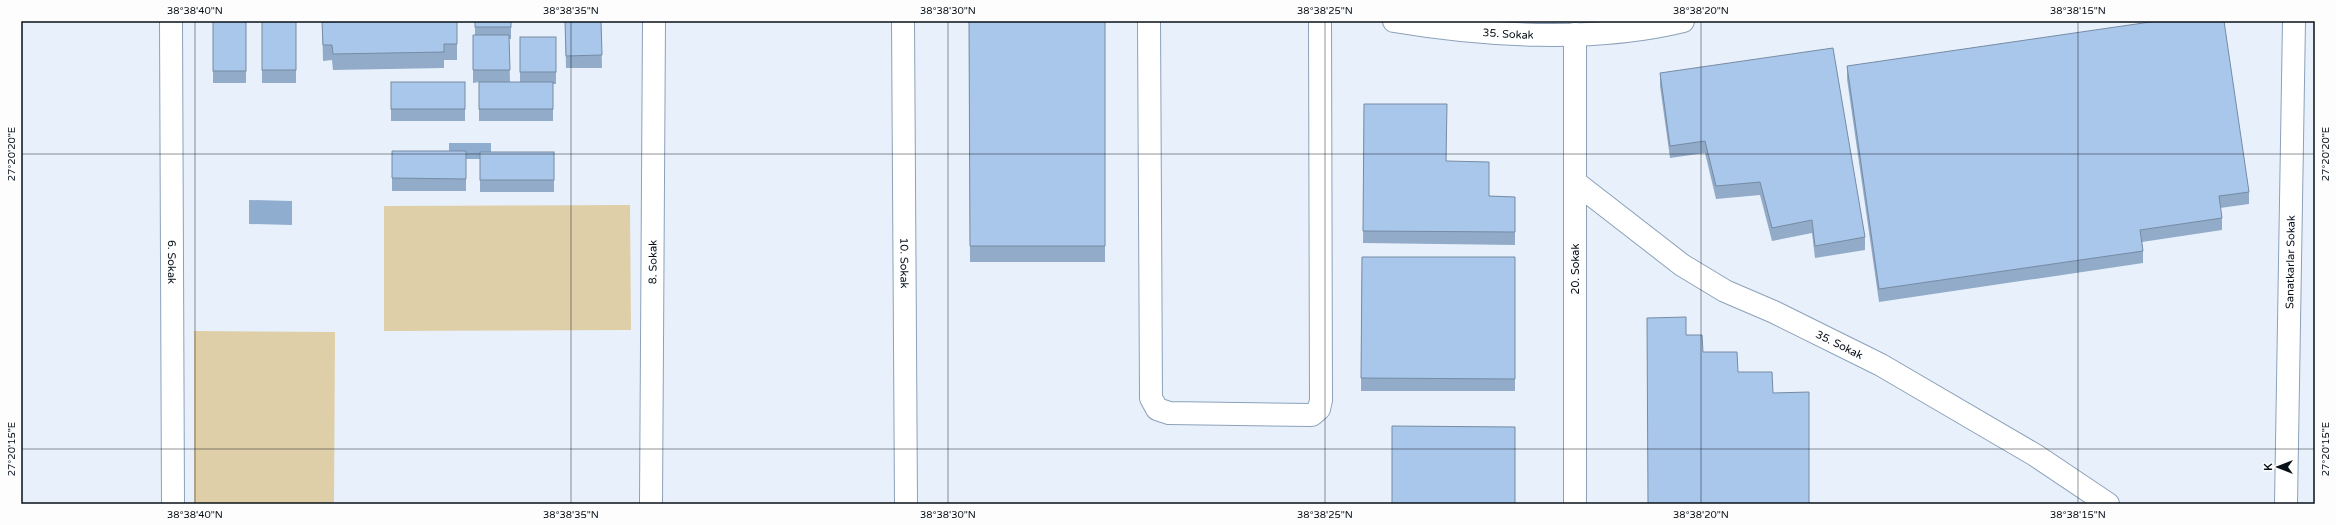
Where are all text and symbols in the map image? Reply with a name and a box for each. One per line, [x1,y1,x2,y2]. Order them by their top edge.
text: 38°38'40"N [167,5,223,17]
text: 38°38'35"N [543,5,599,17]
text: 38°38'30"N [920,5,976,17]
text: 38°38'25"N [1297,5,1353,17]
text: 38°38'20"N [1673,5,1729,17]
text: 38°38'15"N [2050,5,2106,17]
street label: 35. Sokak [1482,26,1534,42]
text: 27°20'20"E [6,127,18,181]
text: 27°20'20"E [2320,127,2332,181]
street label: Sanatkarlar Sokak [2283,215,2298,309]
street label: 10. Sokak [897,237,911,289]
street label: 6. Sokak [165,240,178,284]
street label: 8. Sokak [646,240,660,284]
street label: 20. Sokak [1569,243,1582,295]
street label: 35. Sokak [1813,328,1865,362]
text: 27°20'15"E [6,422,18,476]
text: 27°20'15"E [2320,422,2332,476]
north arrow [2258,447,2298,487]
text: K [2262,463,2275,471]
text: 38°38'40"N [167,509,223,521]
text: 38°38'35"N [543,509,599,521]
text: 38°38'30"N [920,509,976,521]
text: 38°38'25"N [1297,509,1353,521]
text: 38°38'20"N [1673,509,1729,521]
text: 38°38'15"N [2050,509,2106,521]

